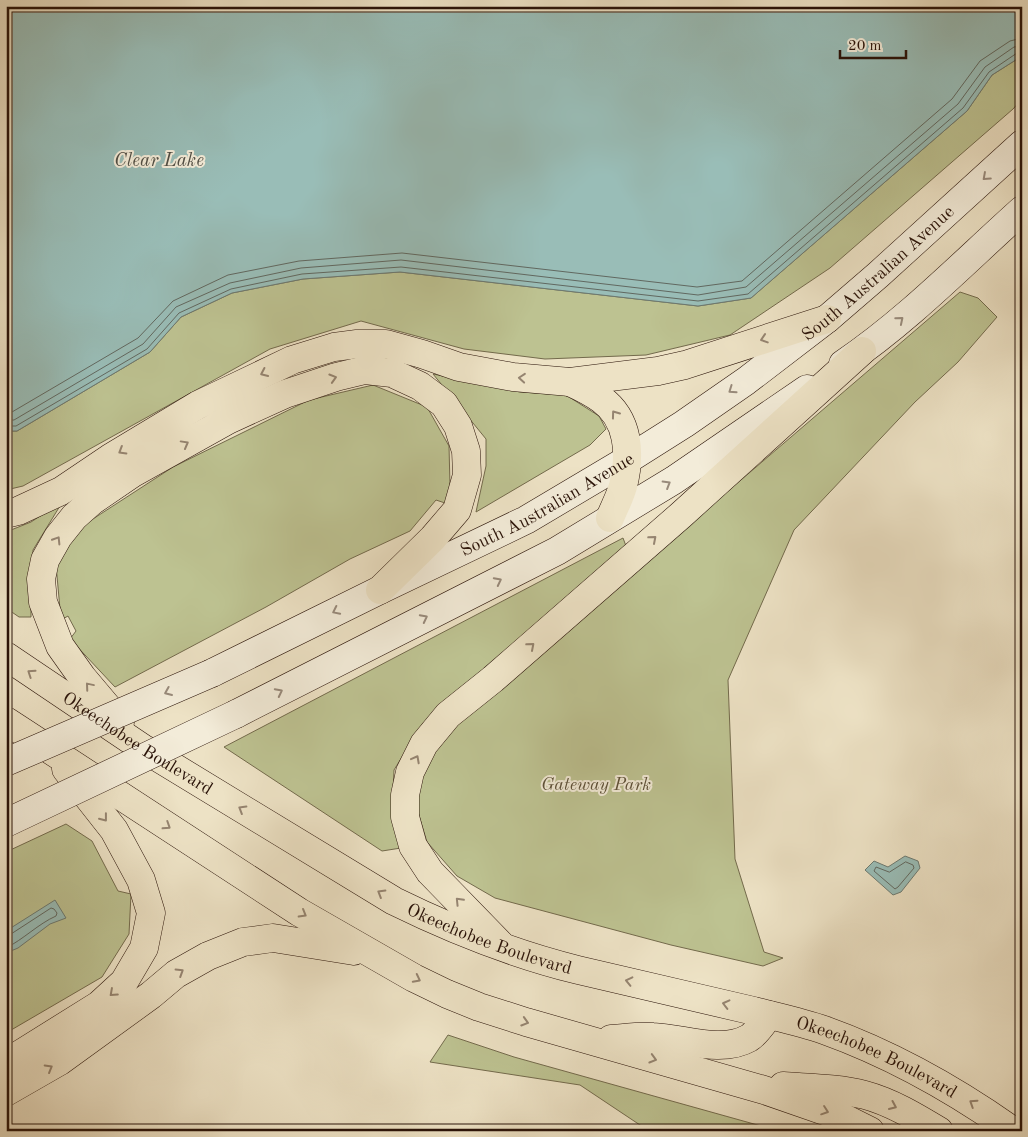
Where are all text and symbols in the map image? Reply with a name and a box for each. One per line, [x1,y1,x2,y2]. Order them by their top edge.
scale bar [840,28,907,60]
text: 20 m [848,39,882,54]
water label: Clear Lake [114,152,204,171]
one-way arrow [982,171,991,180]
street label: South Australian Avenue [799,203,958,345]
one-way arrow [894,317,903,326]
one-way arrow [760,333,769,343]
one-way arrow [260,367,269,378]
one-way arrow [517,373,525,384]
one-way arrow [329,374,337,384]
one-way arrow [729,384,738,393]
one-way arrow [612,410,621,420]
one-way arrow [180,440,189,450]
one-way arrow [118,445,127,455]
street label: South Australian Avenue [458,450,637,560]
one-way arrow [661,480,670,490]
one-way arrow [50,536,60,545]
one-way arrow [648,536,657,545]
one-way arrow [492,577,501,587]
one-way arrow [332,605,341,615]
one-way arrow [419,614,428,624]
one-way arrow [526,643,535,652]
one-way arrow [27,670,37,679]
one-way arrow [86,682,95,691]
one-way arrow [164,687,172,697]
one-way arrow [274,688,283,698]
street label: Okeechobee Boulevard [59,689,216,799]
one-way arrow [410,755,420,764]
park label: Gateway Park [541,776,651,794]
one-way arrow [238,805,247,815]
one-way arrow [98,812,106,821]
one-way arrow [161,820,170,829]
one-way arrow [378,889,387,899]
one-way arrow [456,898,465,907]
street label: Okeechobee Boulevard [404,901,574,978]
one-way arrow [298,908,307,918]
one-way arrow [174,969,183,979]
one-way arrow [412,973,421,983]
one-way arrow [625,976,634,987]
one-way arrow [109,987,118,996]
one-way arrow [723,1000,731,1010]
street label: Okeechobee Boulevard [794,1014,960,1102]
one-way arrow [520,1016,529,1026]
one-way arrow [649,1053,657,1063]
one-way arrow [43,1064,52,1074]
one-way arrow [888,1100,897,1110]
one-way arrow [970,1100,979,1109]
one-way arrow [820,1105,829,1115]

